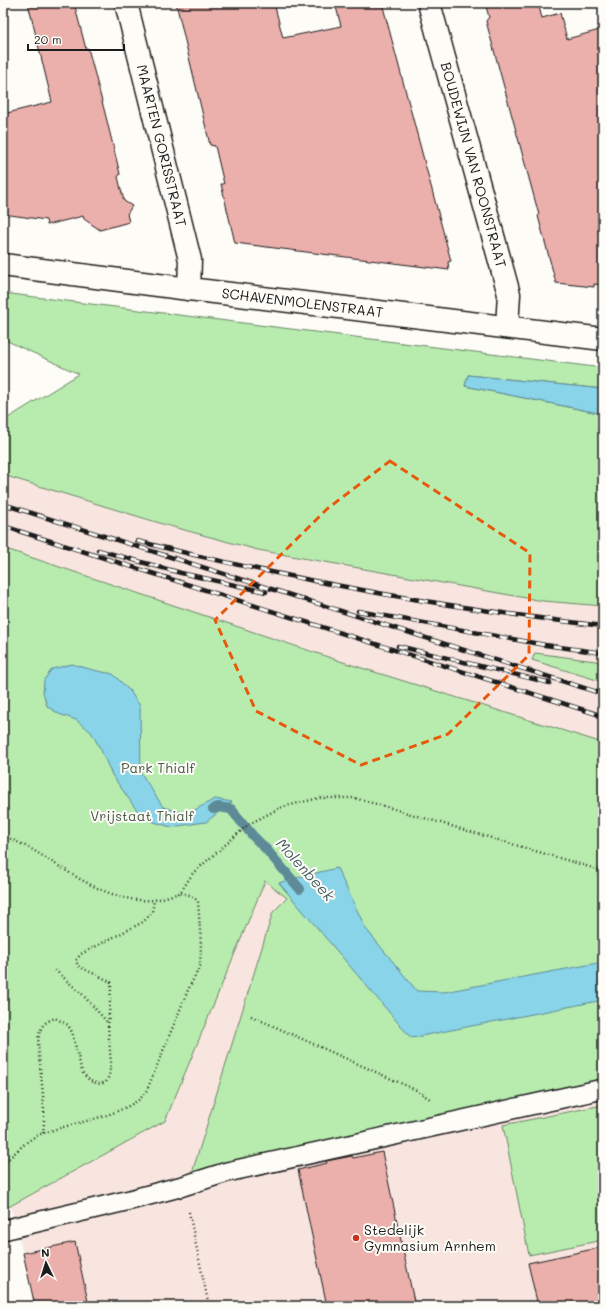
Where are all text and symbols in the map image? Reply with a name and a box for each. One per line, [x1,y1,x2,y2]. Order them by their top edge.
scale bar [28,26,124,52]
text: 20 m [34,31,62,47]
street label: BOUDEWIJN VAN ROONSTRAAT [437,60,511,270]
street label: MAARTEN GORISSTRAAT [133,62,191,229]
street label: SCHAVENMOLENSTRAAT [221,283,385,321]
park label: Park Thialf [121,758,195,777]
park label: Vrijstaat Thialf [90,806,194,825]
water label: Molenbeek [272,834,340,906]
place label: Stedelijk Gymnasium Arnhem [364,1220,496,1255]
marker: Stedelijk Gymnasium Arnhem [351,1233,361,1243]
north arrow [26,1243,66,1283]
text: N [41,1245,50,1260]

